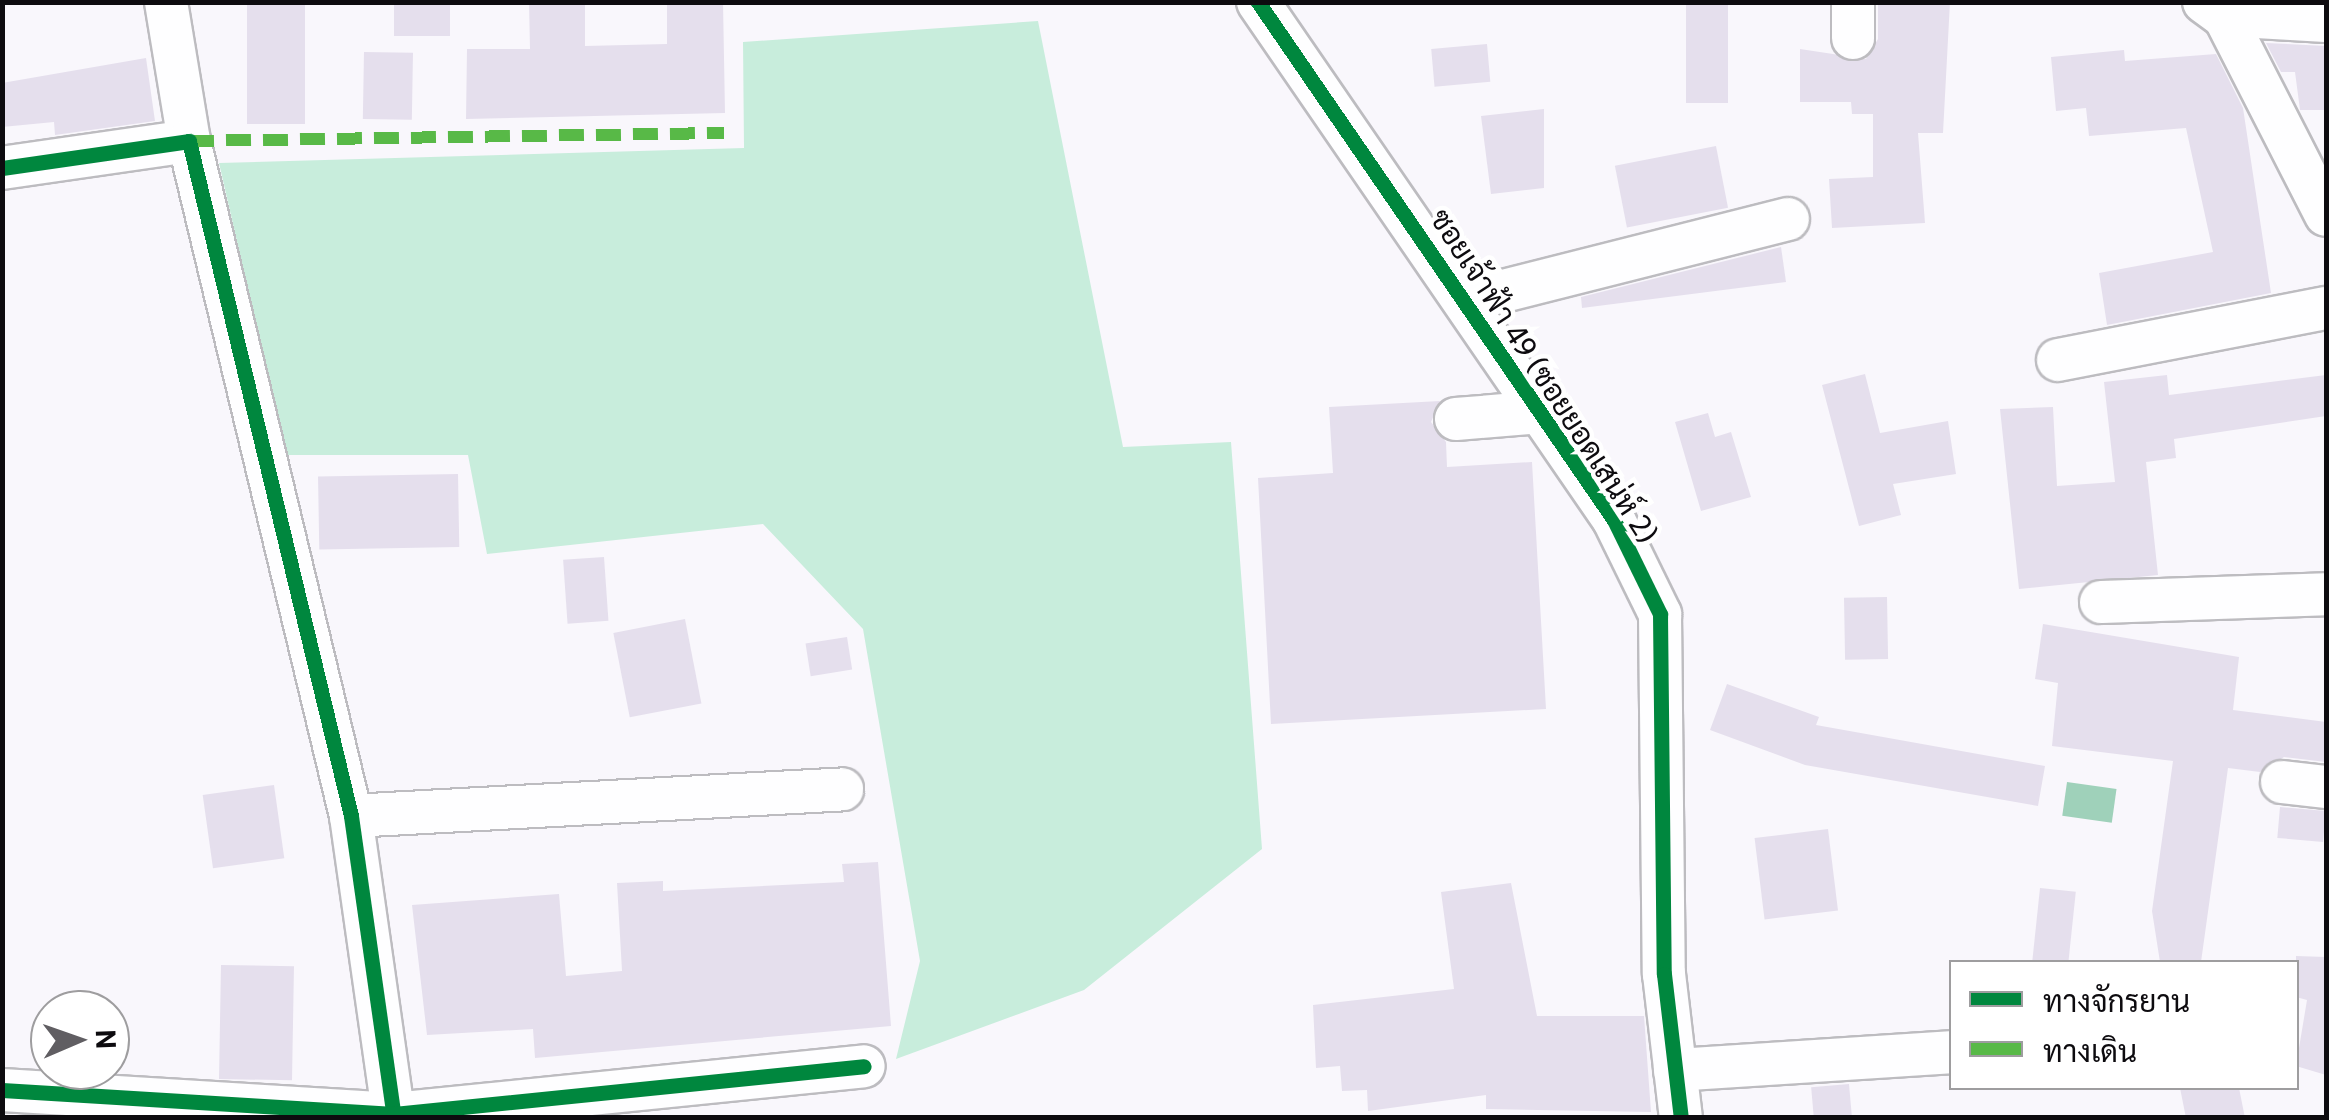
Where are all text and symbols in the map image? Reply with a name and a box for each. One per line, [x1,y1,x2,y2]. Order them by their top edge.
street label: ซอยเจ้าฟ้า 49 (ซอยยอดเสน่ห์ 2) [1423,201,1667,549]
legend [1949,960,2299,1090]
text: ทางจักรยาน [2043,980,2190,1019]
north arrow [30,990,130,1090]
text: N [90,1029,126,1049]
text: ทางเดิน [2043,1030,2137,1069]

